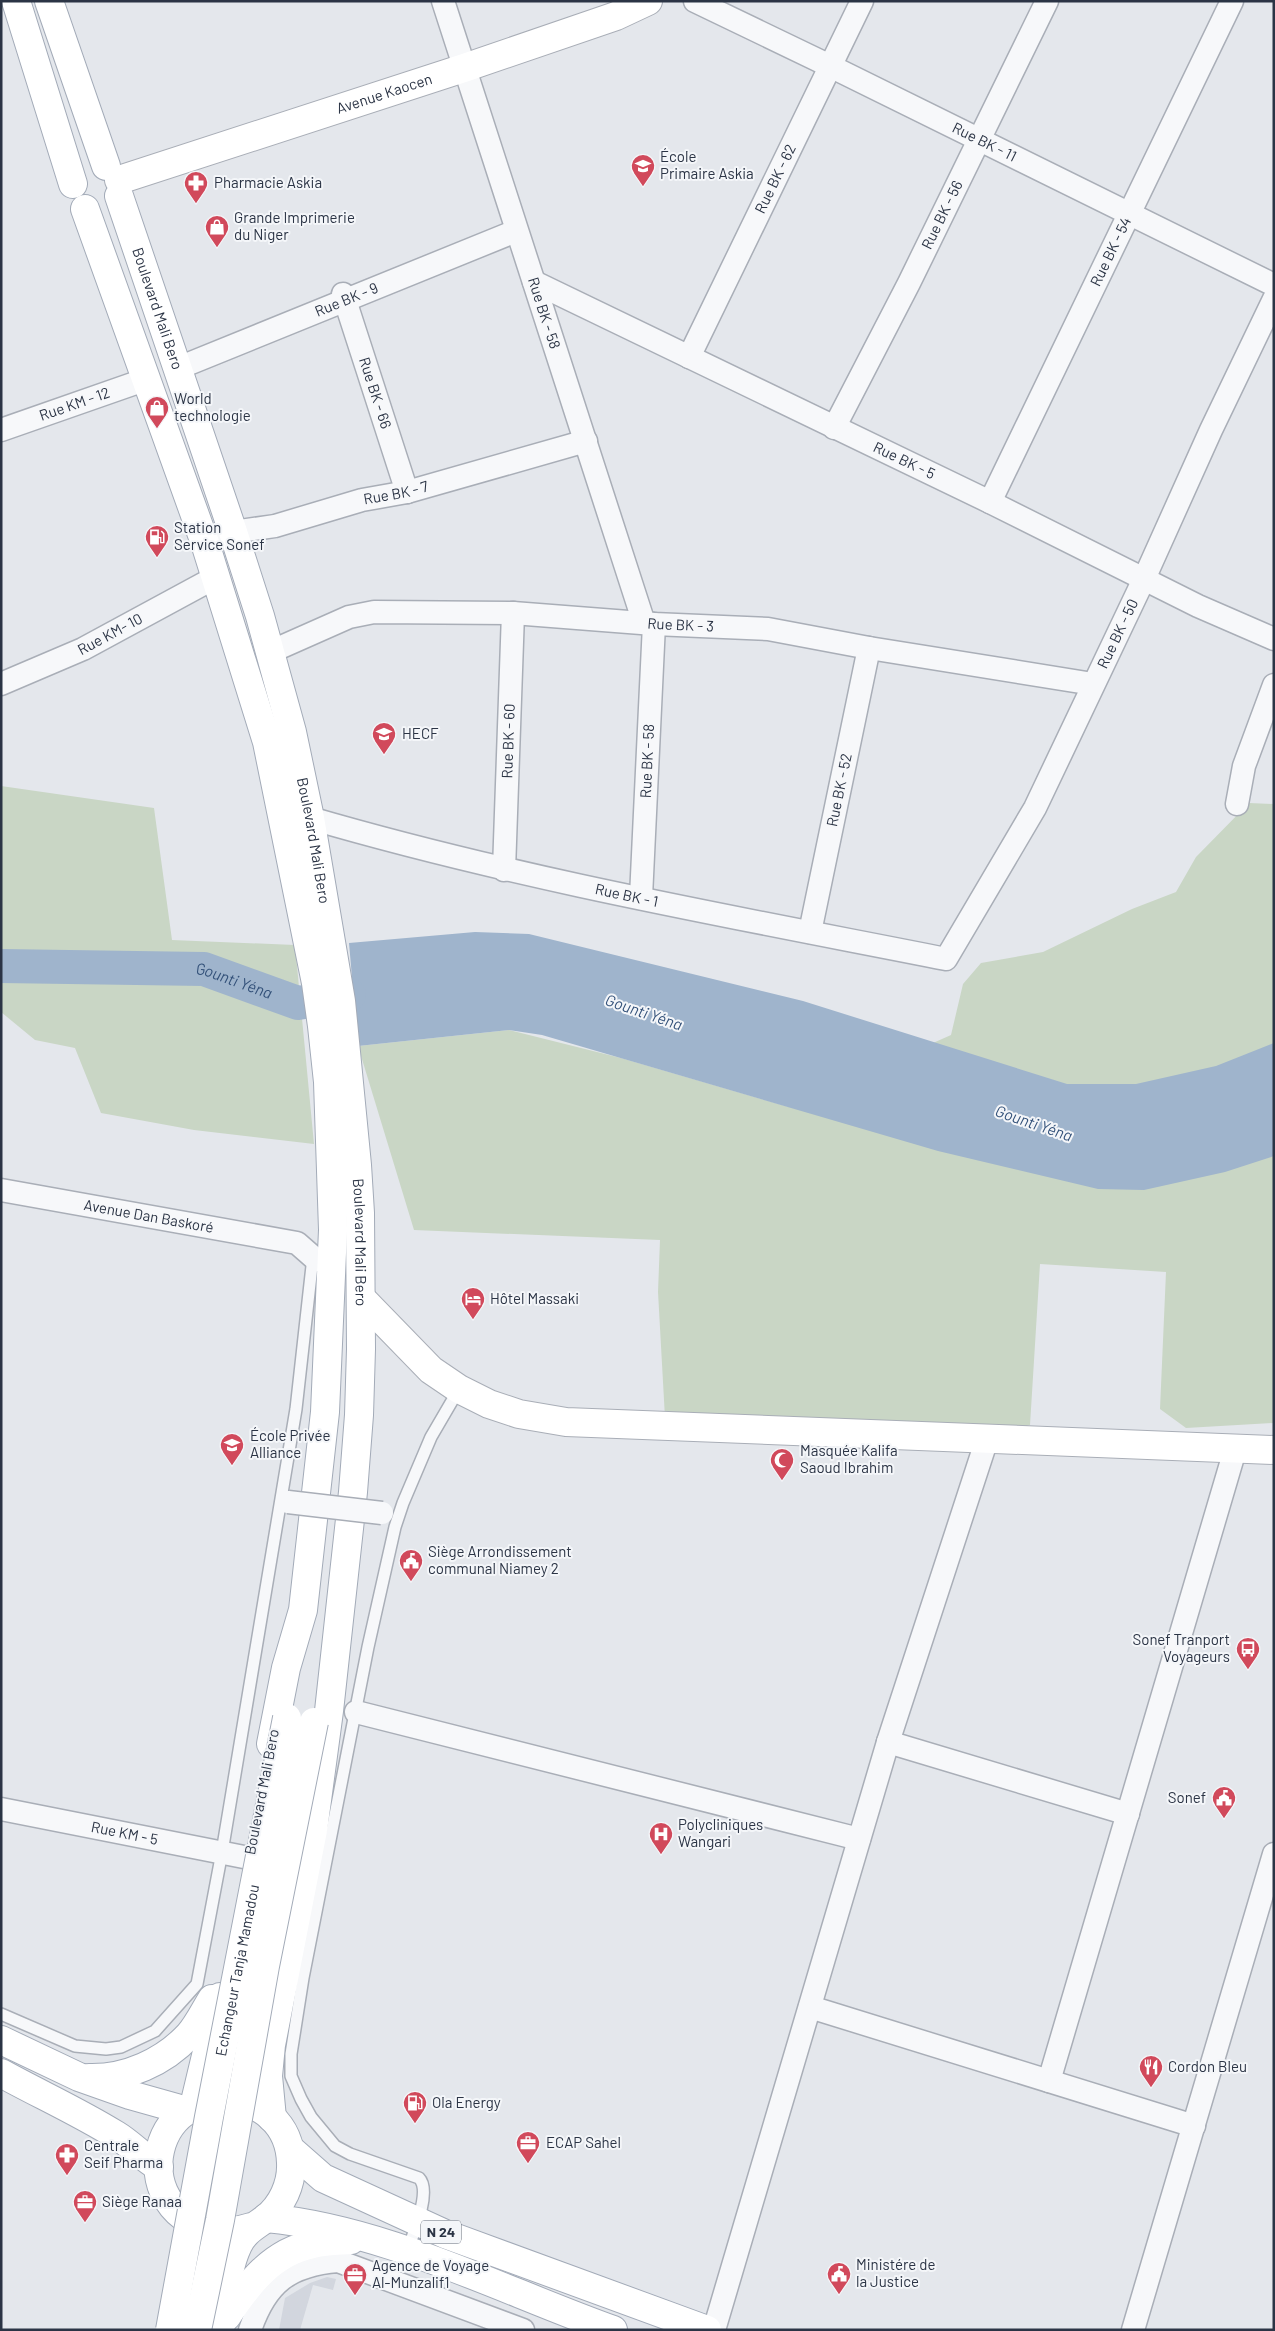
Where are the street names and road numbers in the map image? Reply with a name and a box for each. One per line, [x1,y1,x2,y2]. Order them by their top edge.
street label: Avenue Kaocen [334,69,434,117]
street label: Rue BK - 11 [950,118,1020,165]
street label: Rue BK - 62 [750,141,799,216]
street label: Rue BK - 56 [917,177,966,252]
street label: Rue BK - 54 [1086,214,1134,289]
street label: Boulevard Mali Bero [129,245,187,372]
street label: Rue BK - 58 [525,275,565,351]
street label: Rue BK - 9 [312,278,380,320]
street label: Rue BK - 66 [356,355,396,431]
street label: Rue KM - 12 [37,383,112,424]
street label: Rue BK - 5 [871,437,938,482]
street label: Rue BK - 7 [362,476,430,508]
street label: Rue BK - 50 [1093,596,1141,671]
street label: Rue KM- 10 [74,609,145,658]
street label: Rue BK - 3 [647,614,714,635]
street label: Rue BK - 60 [497,703,518,779]
street label: Rue BK - 58 [636,724,657,799]
street label: Rue BK - 52 [822,752,855,828]
street label: Boulevard Mali Bero [294,776,334,905]
street label: Rue BK - 1 [594,879,660,910]
street label: Boulevard Mali Bero [350,1178,371,1306]
street label: Avenue Dan Baskoré [82,1195,215,1236]
street label: Boulevard Mali Bero [240,1727,282,1856]
street label: Rue KM - 5 [90,1817,160,1848]
street label: Echangeur Tanja Mamadou [211,1883,262,2058]
road number: N 24 [421,2220,461,2244]

